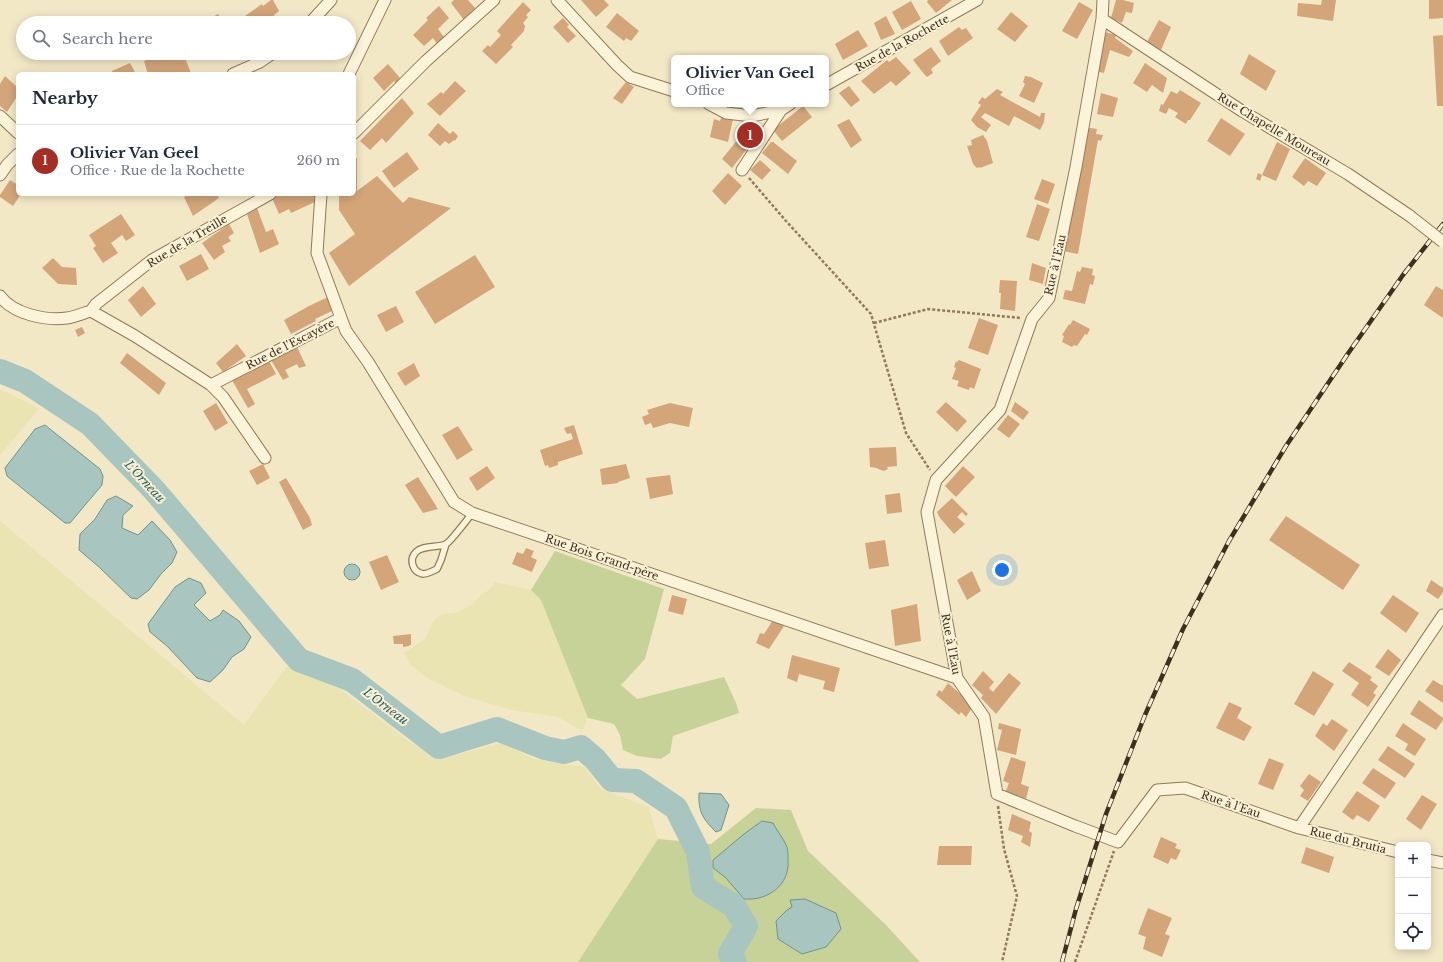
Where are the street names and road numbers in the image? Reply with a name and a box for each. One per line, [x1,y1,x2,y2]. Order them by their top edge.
street label: Rue de la Rochette [853,11,951,75]
street label: Rue Chapelle Moureau [1215,90,1334,169]
street label: Rue de la Treille [144,211,230,271]
street label: Rue à l'Eau [1041,233,1069,297]
street label: Rue de l'Escayère [243,316,337,372]
street label: Rue Bois Grand-père [543,531,661,583]
street label: Rue à l'Eau [938,612,964,676]
street label: Rue à l'Eau [1199,787,1263,821]
street label: Rue du Brutia [1308,824,1389,857]

